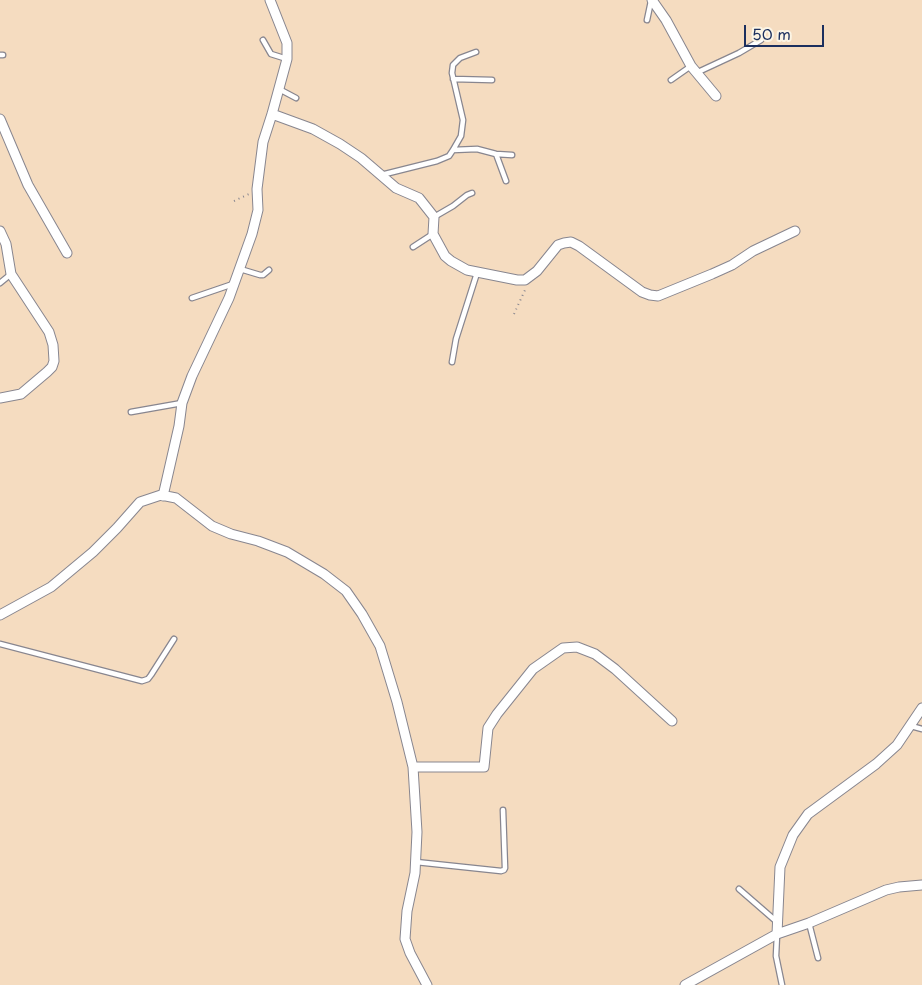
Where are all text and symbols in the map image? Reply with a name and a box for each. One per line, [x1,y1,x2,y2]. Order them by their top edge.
scale bar [747,15,827,47]
text: 50 m [752,22,791,45]

